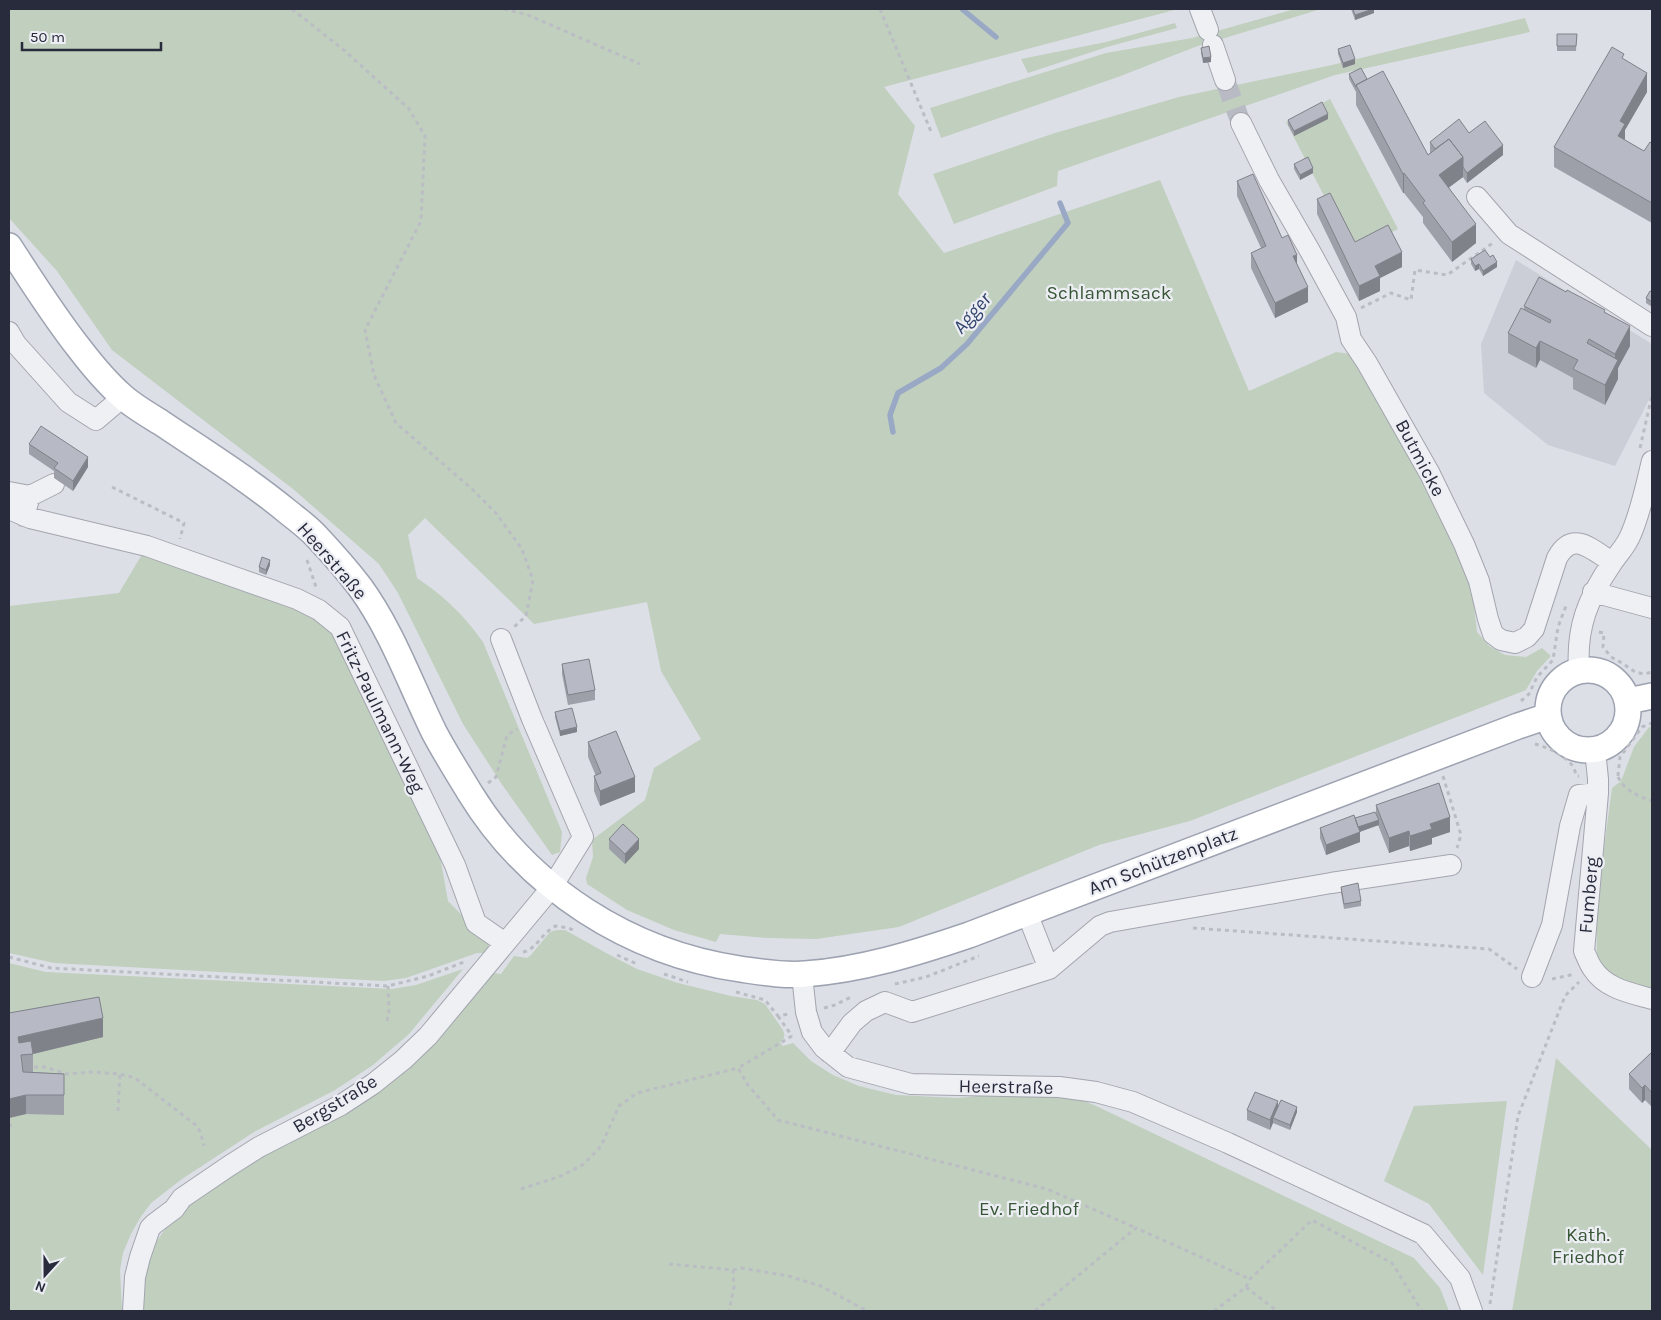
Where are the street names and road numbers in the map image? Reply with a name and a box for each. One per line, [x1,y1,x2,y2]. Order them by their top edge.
street label: Butmicke [1391,416,1449,500]
street label: Heerstraße [293,518,371,604]
street label: Fritz-Paulmann-Weg [331,627,429,797]
street label: Am Schützenplatz [1085,822,1241,900]
street label: Fumberg [1575,855,1603,934]
street label: Bergstraße [289,1070,381,1138]
street label: Heerstraße [958,1075,1054,1099]

